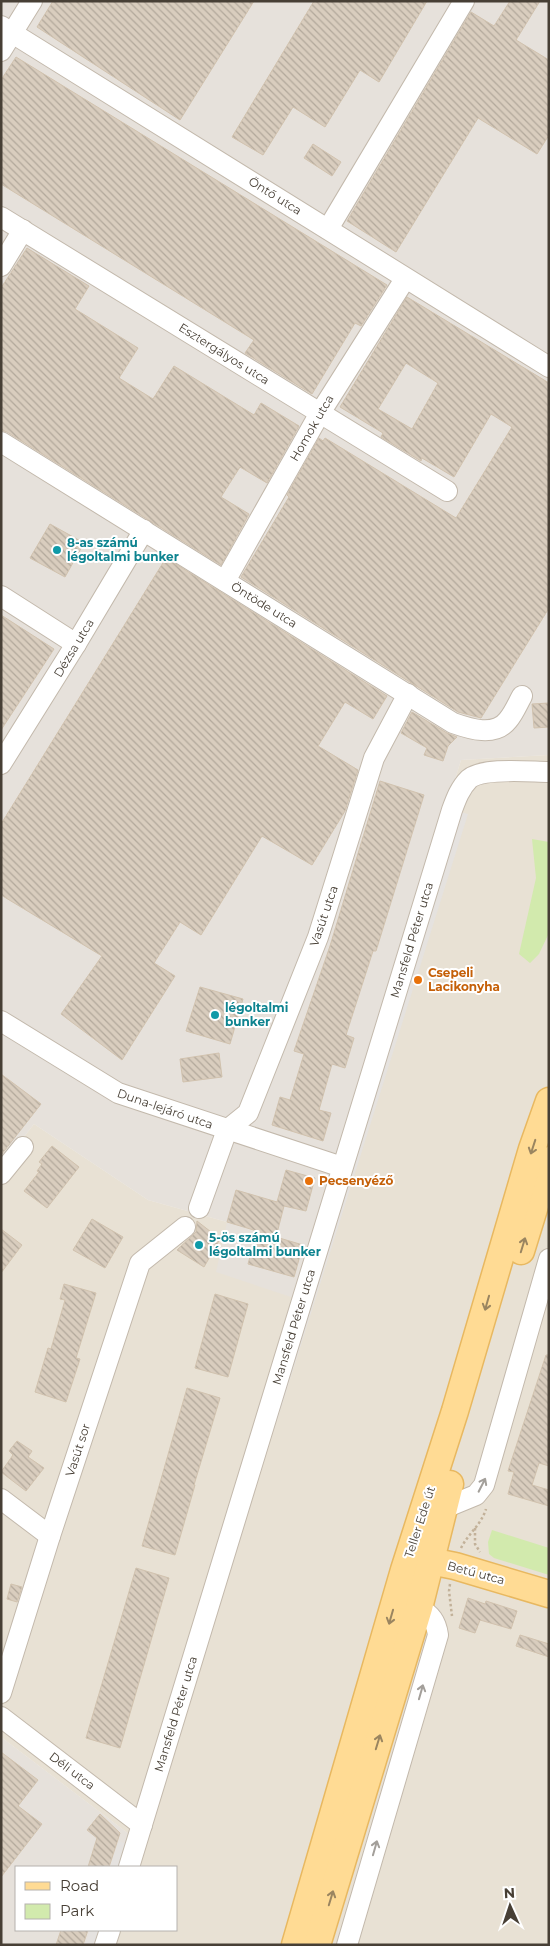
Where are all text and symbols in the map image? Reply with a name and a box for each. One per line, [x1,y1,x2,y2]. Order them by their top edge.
street label: Öntő utca [246,173,305,218]
street label: Esztergályos utca [176,320,272,388]
street label: Homok utca [286,392,337,464]
place label: 8-as számú légoltalmi bunker [67,535,179,564]
marker: 8-as számú légoltalmi bunker [51,544,63,556]
street label: Öntöde utca [228,578,300,631]
street label: Dézsa utca [50,616,97,680]
street label: Mansfeld Péter utca [387,880,436,1000]
street label: Vasút utca [306,883,341,948]
place label: Csepeli Lacikonyha [428,965,500,994]
marker: Csepeli Lacikonyha [412,974,424,986]
place label: légoltalmi bunker [225,1000,288,1029]
marker: légoltalmi bunker [209,1009,221,1021]
street label: Duna-lejáró utca [115,1085,215,1132]
one-way arrow [528,1139,537,1155]
place label: Pecsenyéző [319,1173,393,1188]
marker: Pecsenyéző [303,1175,315,1187]
place label: 5-ös számú légoltalmi bunker [209,1230,321,1259]
one-way arrow [518,1238,528,1254]
marker: 5-ös számú légoltalmi bunker [193,1239,205,1251]
street label: Mansfeld Péter utca [269,1267,318,1387]
one-way arrow [481,1295,491,1311]
street label: Vasút sor [62,1421,93,1478]
one-way arrow [477,1477,487,1492]
street label: Teller Ede út [401,1484,438,1560]
street label: Betű utca [446,1558,507,1587]
one-way arrow [385,1609,395,1625]
street label: Mansfeld Péter utca [151,1654,200,1774]
one-way arrow [417,1684,427,1700]
one-way arrow [374,1735,384,1751]
street label: Déli utca [46,1749,98,1793]
one-way arrow [371,1840,381,1856]
legend [15,1866,178,1931]
text: Road [60,1876,99,1895]
north arrow [485,1881,535,1931]
text: N [503,1884,515,1902]
one-way arrow [327,1890,337,1906]
text: Park [60,1901,94,1920]

